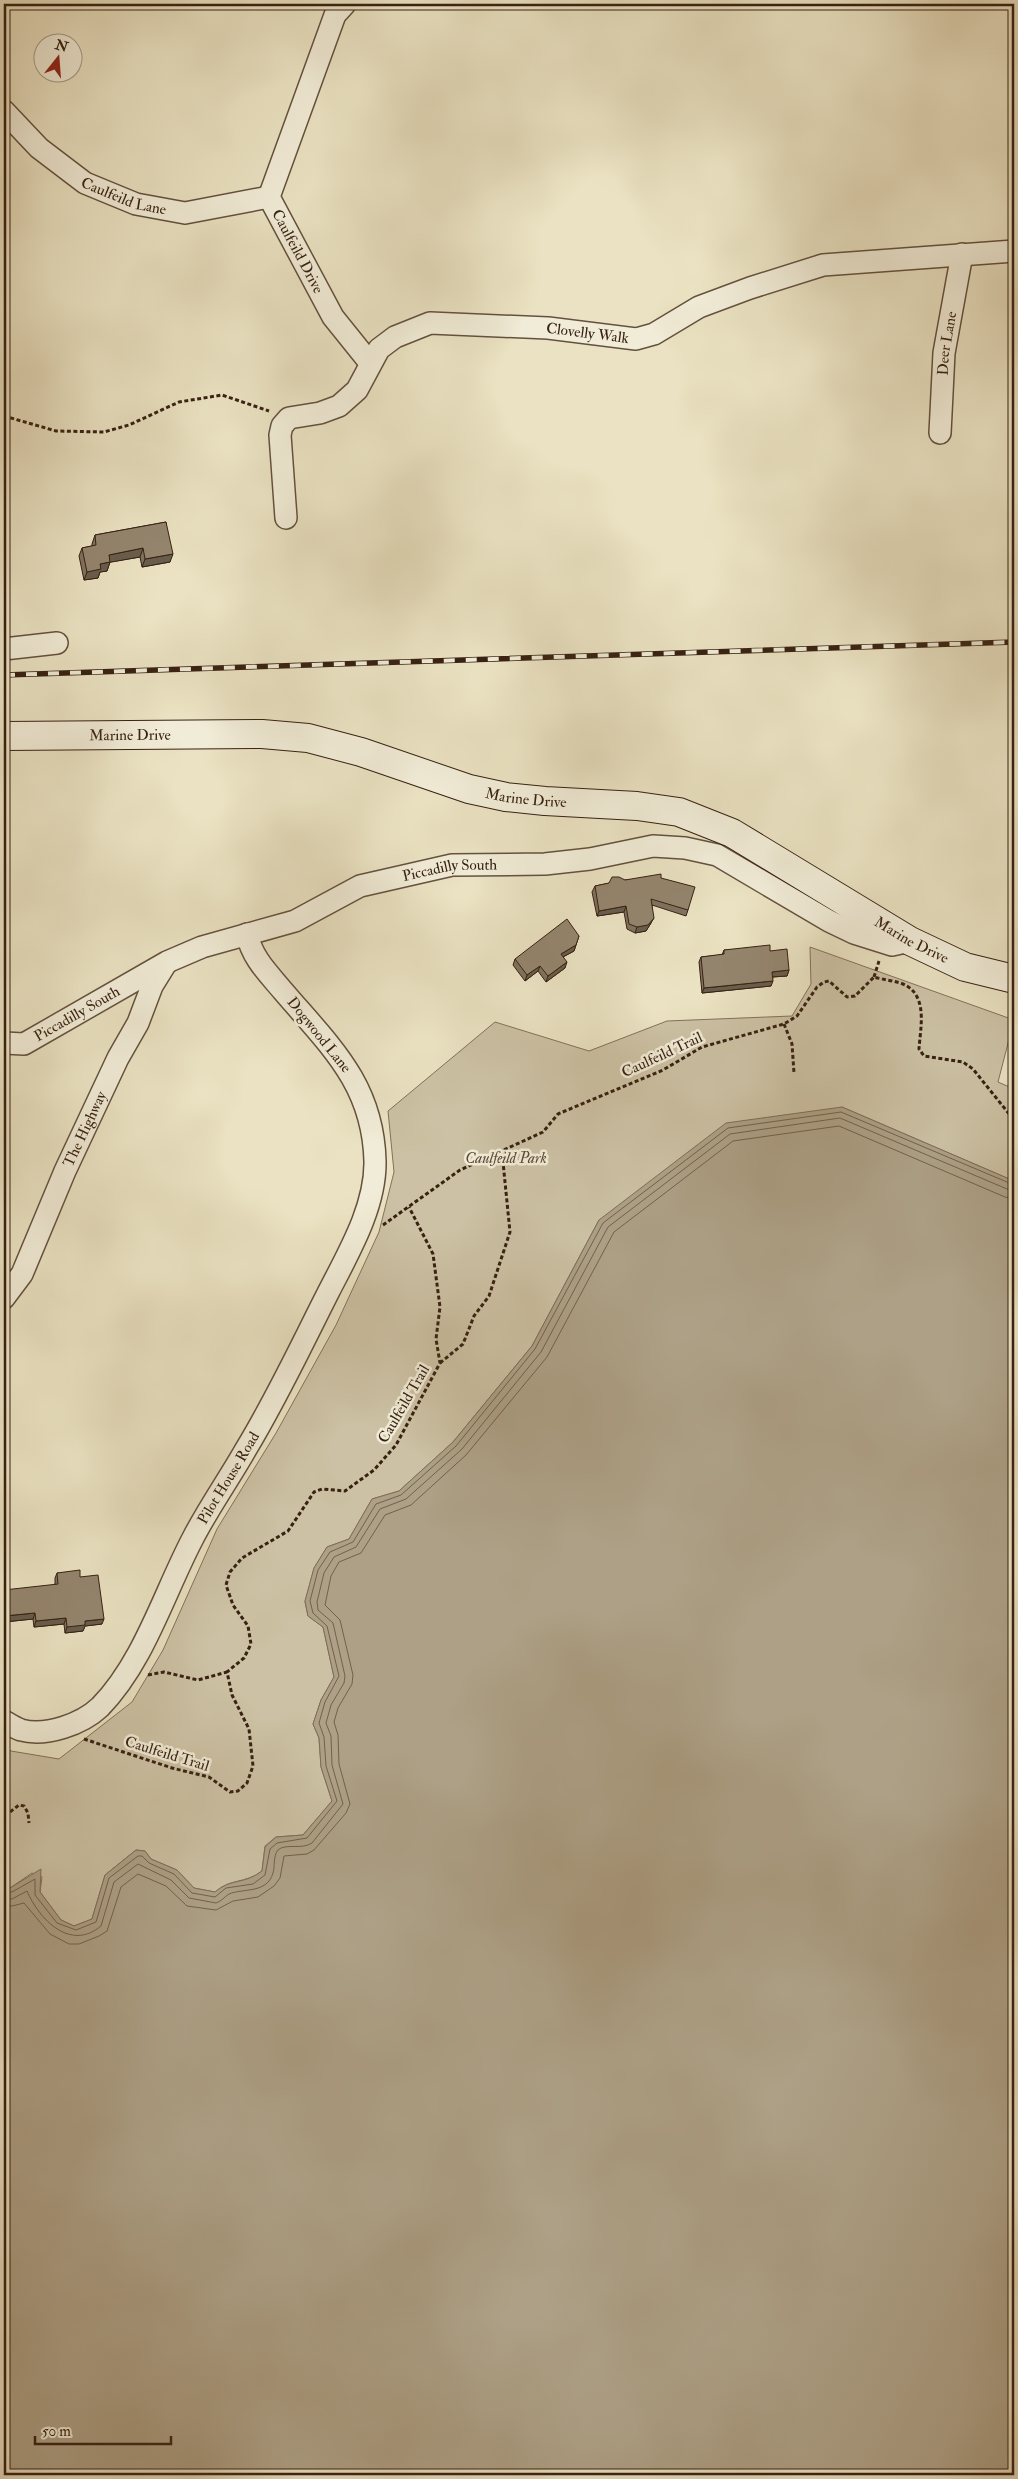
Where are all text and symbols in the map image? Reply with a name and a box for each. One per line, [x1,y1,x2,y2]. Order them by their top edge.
north arrow [32,32,82,82]
text: N [52,36,71,56]
street label: Caulfeild Lane [78,173,168,219]
street label: Caulfeild Drive [268,206,328,297]
street label: Deer Lane [933,310,961,376]
street label: Clovelly Walk [545,318,630,348]
street label: Marine Drive [89,725,171,745]
street label: Marine Drive [484,783,567,812]
street label: Piccadilly South [401,855,497,886]
street label: Marine Drive [871,912,952,967]
street label: Piccadilly South [31,982,123,1046]
street label: Dogwood Lane [283,993,355,1077]
street label: Caulfeild Trail [618,1028,706,1082]
street label: The Highway [59,1088,111,1170]
park label: Caulfeild Park [465,1149,547,1168]
street label: Caulfeild Trail [374,1361,434,1446]
street label: Pilot House Road [193,1428,264,1528]
street label: Caulfeild Trail [123,1732,212,1776]
scale bar [35,2414,171,2446]
text: 50 m [42,2422,71,2441]

